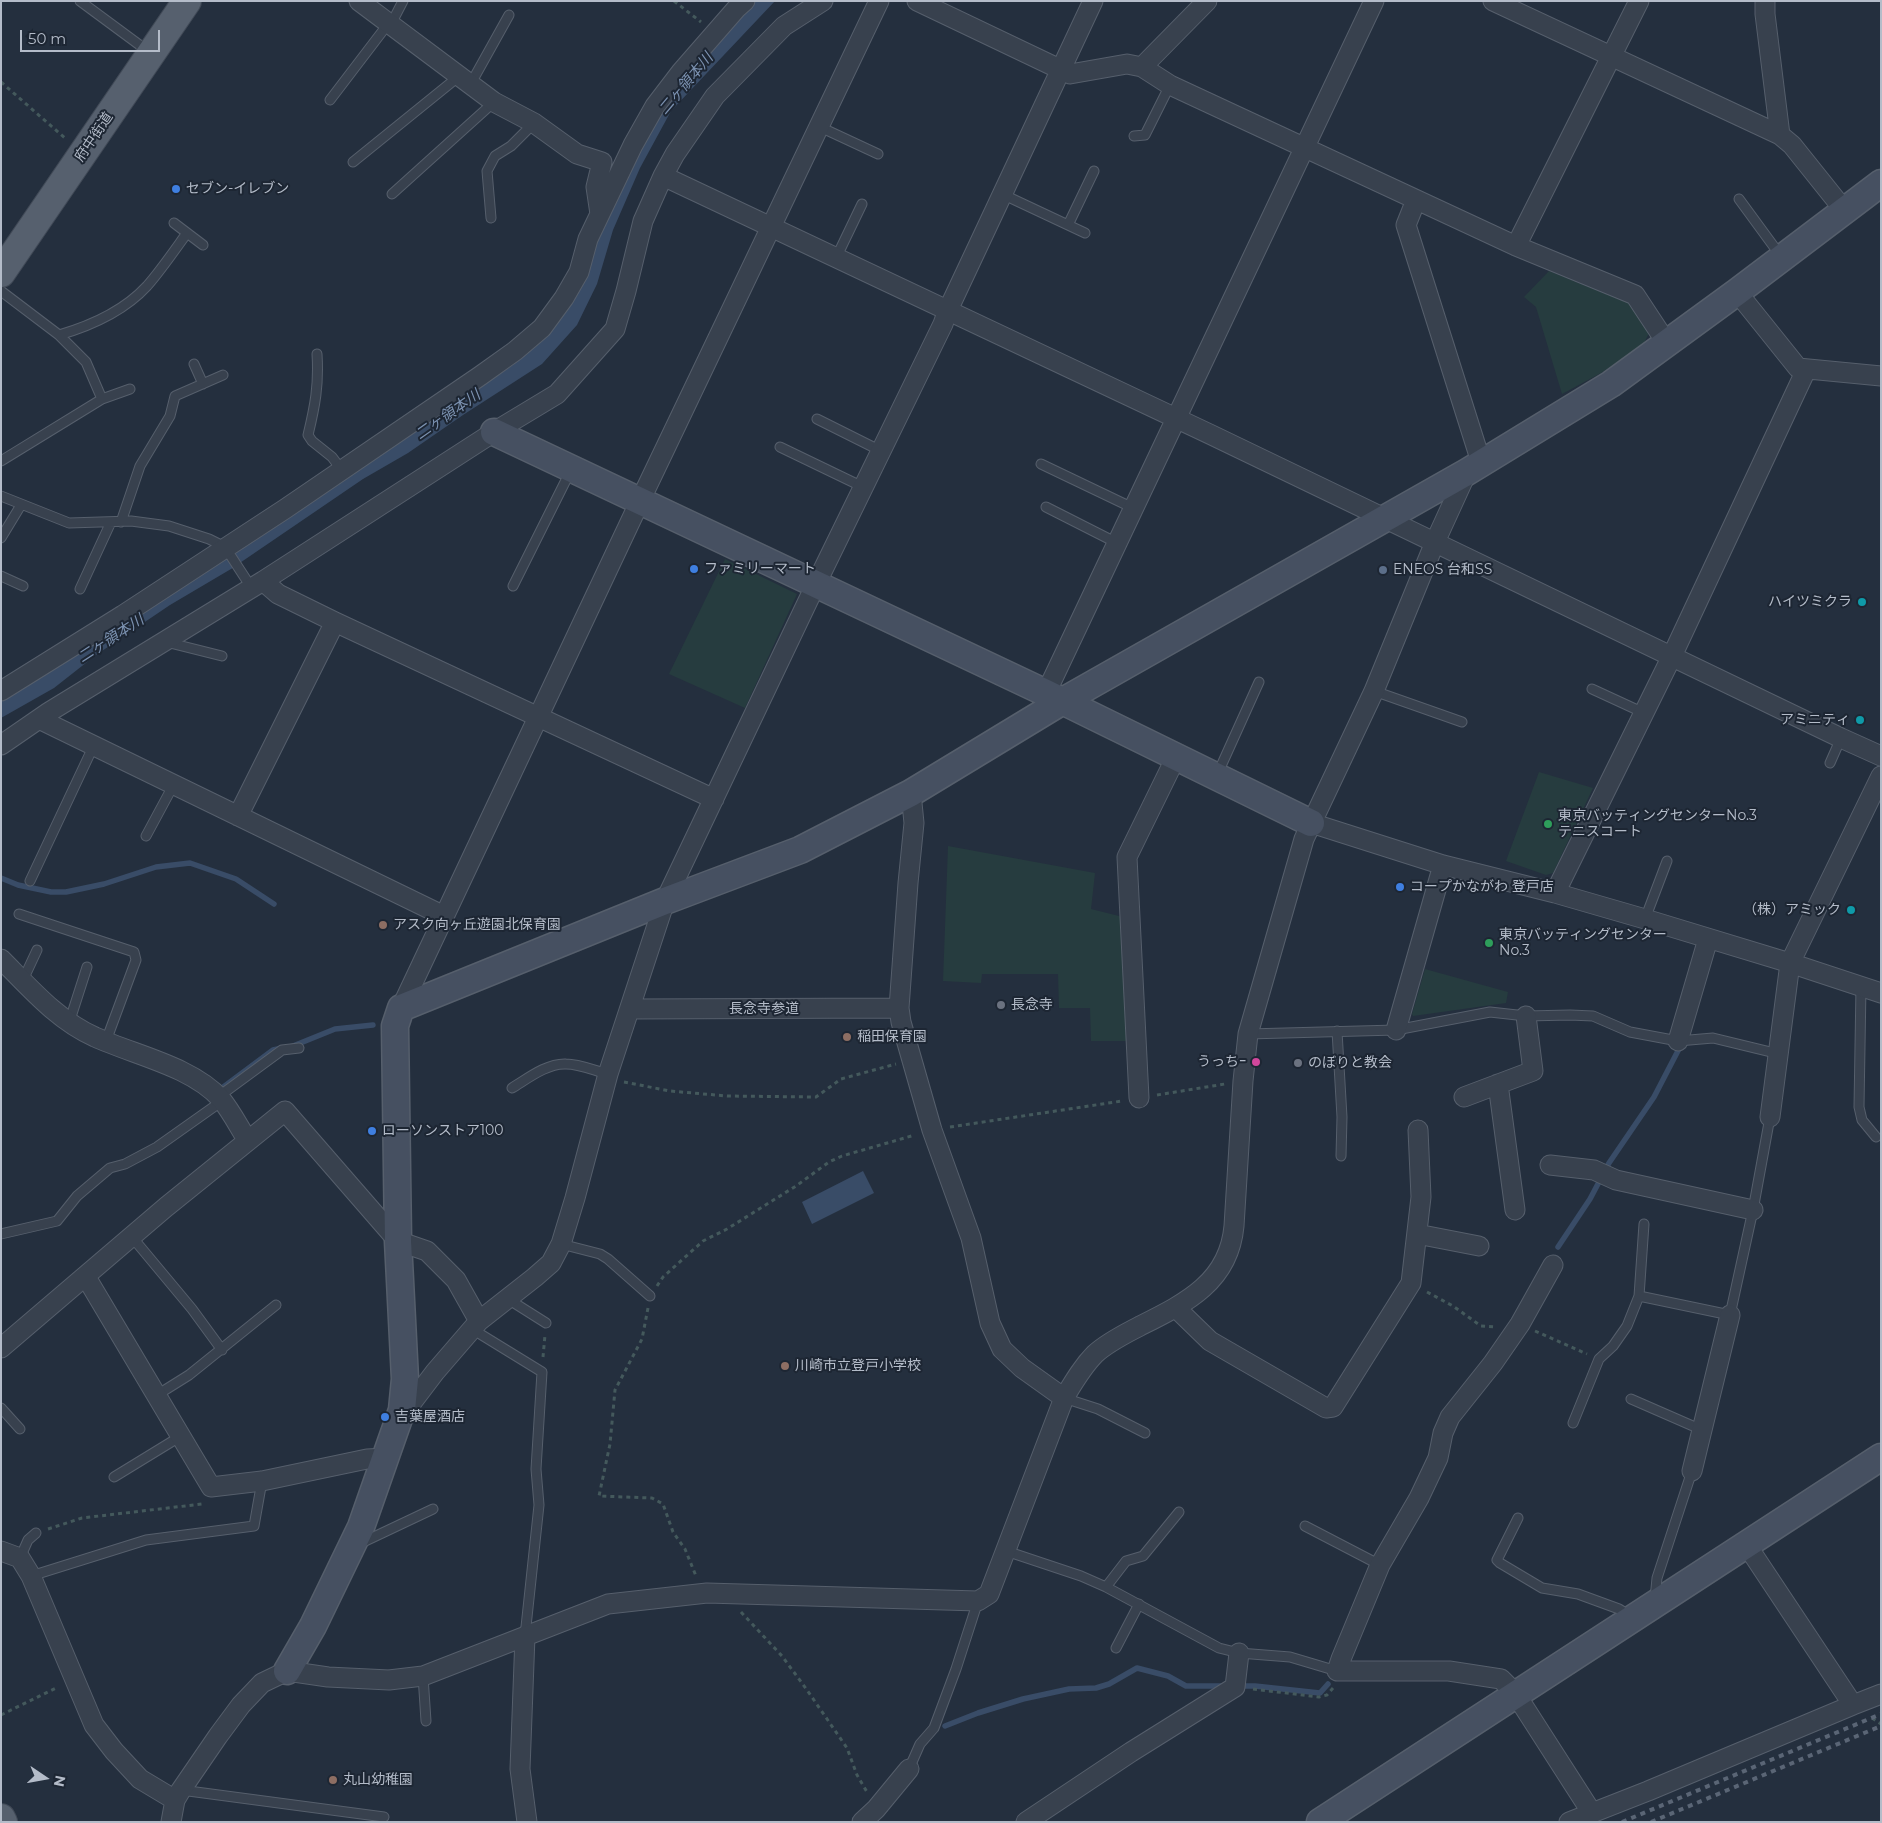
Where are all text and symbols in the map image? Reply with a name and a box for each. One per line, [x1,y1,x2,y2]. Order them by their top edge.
scale bar [22,20,162,52]
text: 50 m [28,29,66,48]
water label: 二ヶ領本川 [655,49,717,119]
street label: 府中街道 [71,109,117,165]
place label: セブン-イレブン [186,181,289,197]
marker: セブン-イレブン [170,183,182,195]
water label: 二ヶ領本川 [412,386,484,444]
place label: ファミリーマート [704,561,816,577]
place label: ENEOS 台和SS [1393,562,1492,578]
marker: ファミリーマート [688,563,700,575]
marker: ENEOS 台和SS [1377,564,1389,576]
place label: ハイツミクラ [1768,594,1852,610]
marker: ハイツミクラ [1856,596,1868,608]
water label: 二ヶ領本川 [75,611,147,667]
place label: アミニティ [1780,712,1850,728]
marker: アミニティ [1854,714,1866,726]
place label: 東京バッティングセンターNo.3 テニスコート [1558,808,1757,840]
marker: 東京バッティングセンターNo.3 テニスコート [1542,818,1554,830]
place label: コープかながわ 登戸店 [1410,879,1554,895]
marker: コープかながわ 登戸店 [1394,881,1406,893]
place label: （株）アミック [1743,902,1841,918]
marker: （株）アミック [1845,904,1857,916]
place label: アスク向ヶ丘遊園北保育園 [393,917,561,933]
marker: アスク向ヶ丘遊園北保育園 [377,919,389,931]
place label: 東京バッティングセンター No.3 [1499,927,1667,960]
marker: 東京バッティングセンター No.3 [1483,937,1495,949]
place label: 長念寺 [1011,997,1053,1013]
marker: 長念寺 [995,999,1007,1011]
street label: 長念寺参道 [729,1001,799,1017]
place label: 稲田保育園 [857,1029,927,1045]
marker: 稲田保育園 [841,1031,853,1043]
place label: うっちｰ [1197,1054,1246,1070]
place label: のぼりと教会 [1308,1055,1392,1071]
marker: うっちｰ [1250,1056,1262,1068]
marker: のぼりと教会 [1292,1057,1304,1069]
place label: ローソンストア100 [382,1123,504,1139]
marker: ローソンストア100 [366,1125,378,1137]
place label: 川崎市立登戸小学校 [795,1358,921,1374]
marker: 川崎市立登戸小学校 [779,1360,791,1372]
place label: 吉葉屋酒店 [395,1409,465,1425]
marker: 吉葉屋酒店 [379,1411,391,1423]
north arrow [20,1753,70,1803]
place label: 丸山幼稚園 [343,1772,413,1788]
text: N [50,1774,70,1789]
marker: 丸山幼稚園 [327,1774,339,1786]

